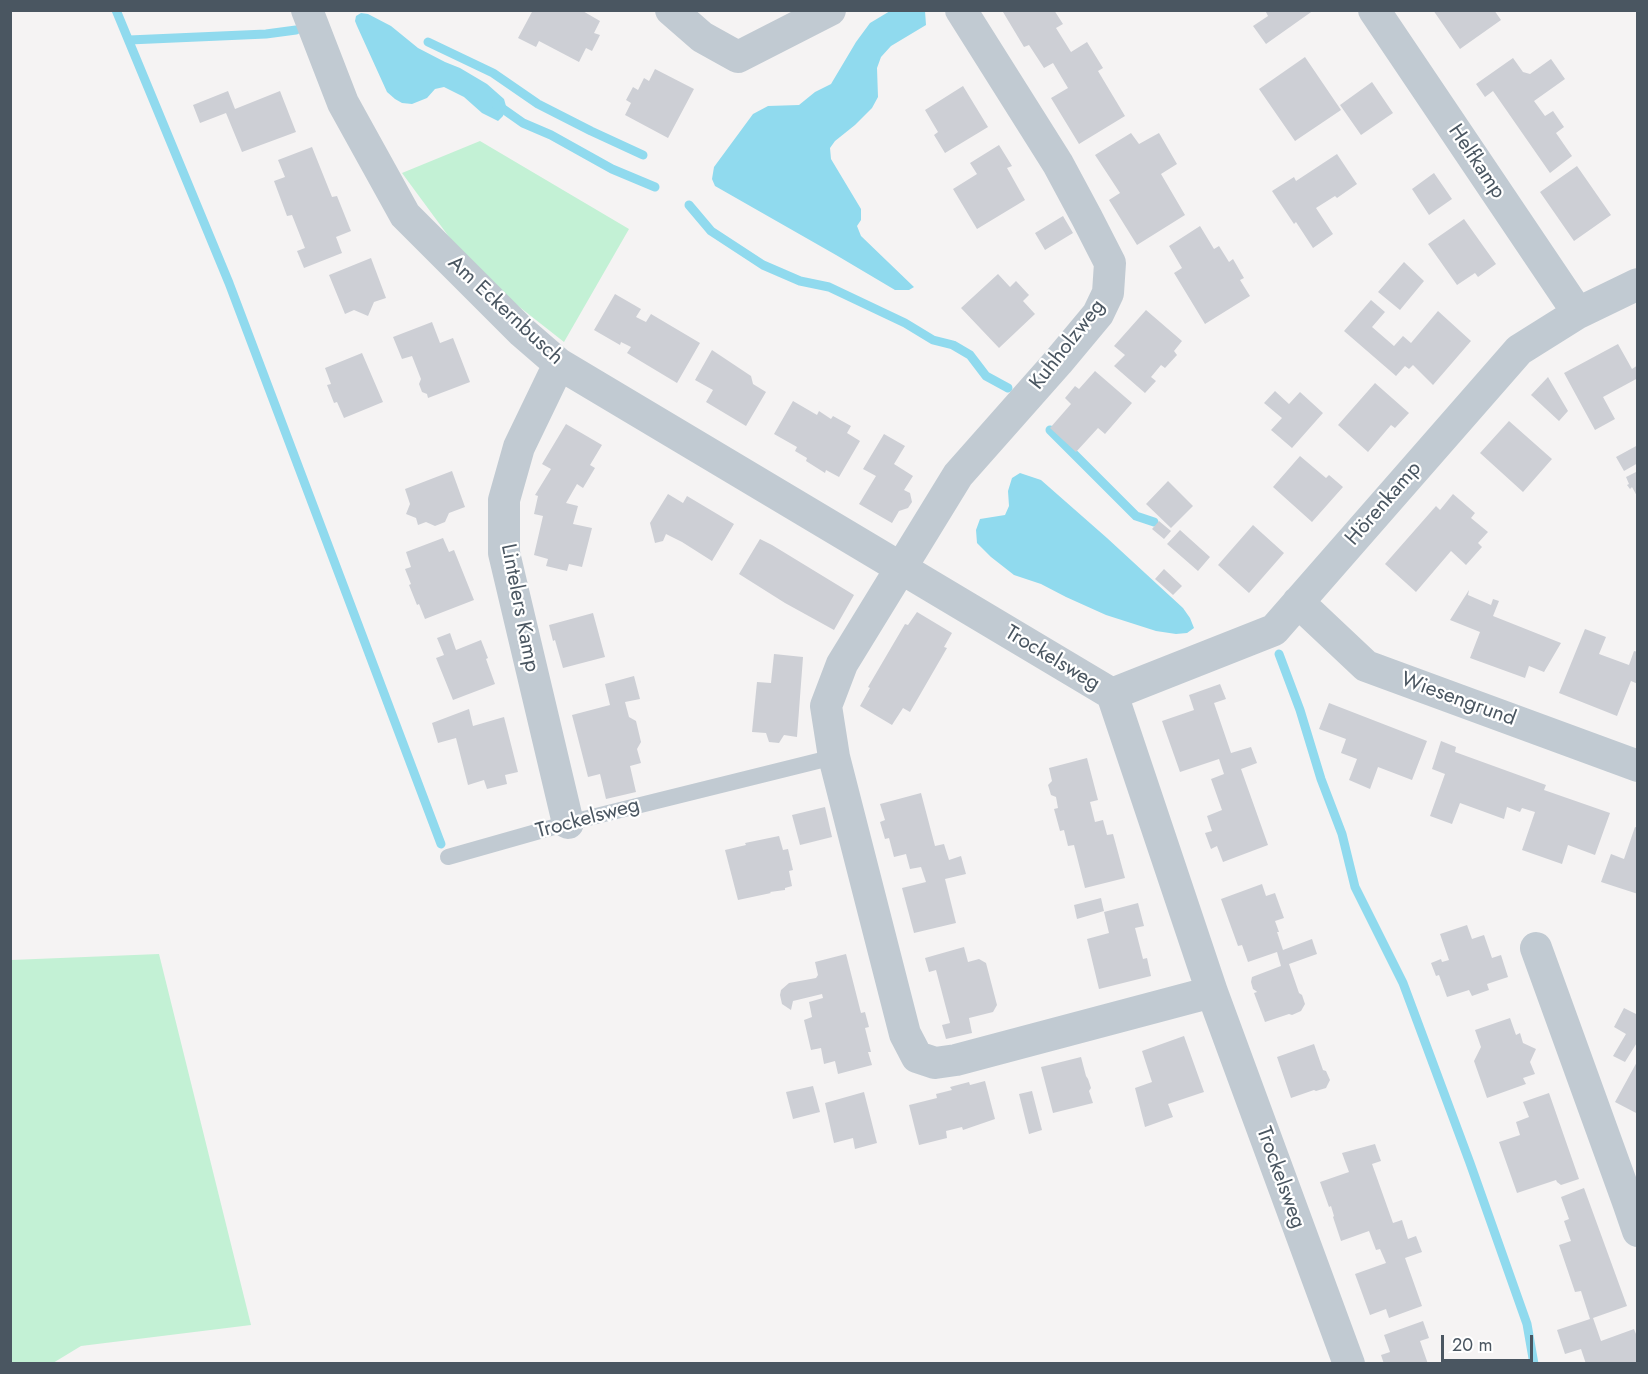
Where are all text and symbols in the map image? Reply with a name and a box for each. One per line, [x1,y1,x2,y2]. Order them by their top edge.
street label: Helfkamp [1442,120,1510,204]
street label: Am Eckernbusch [442,251,568,371]
street label: Kuhholzweg [1025,295,1111,395]
street label: Hörenkamp [1341,457,1427,551]
street label: Lintelers Kamp [494,542,544,674]
street label: Trockelsweg [1000,621,1104,697]
street label: Wiesengrund [1397,668,1519,732]
street label: Trockelsweg [533,793,643,845]
street label: Trockelsweg [1250,1124,1310,1232]
scale bar [1444,1323,1536,1361]
text: 20 m [1452,1332,1492,1358]

